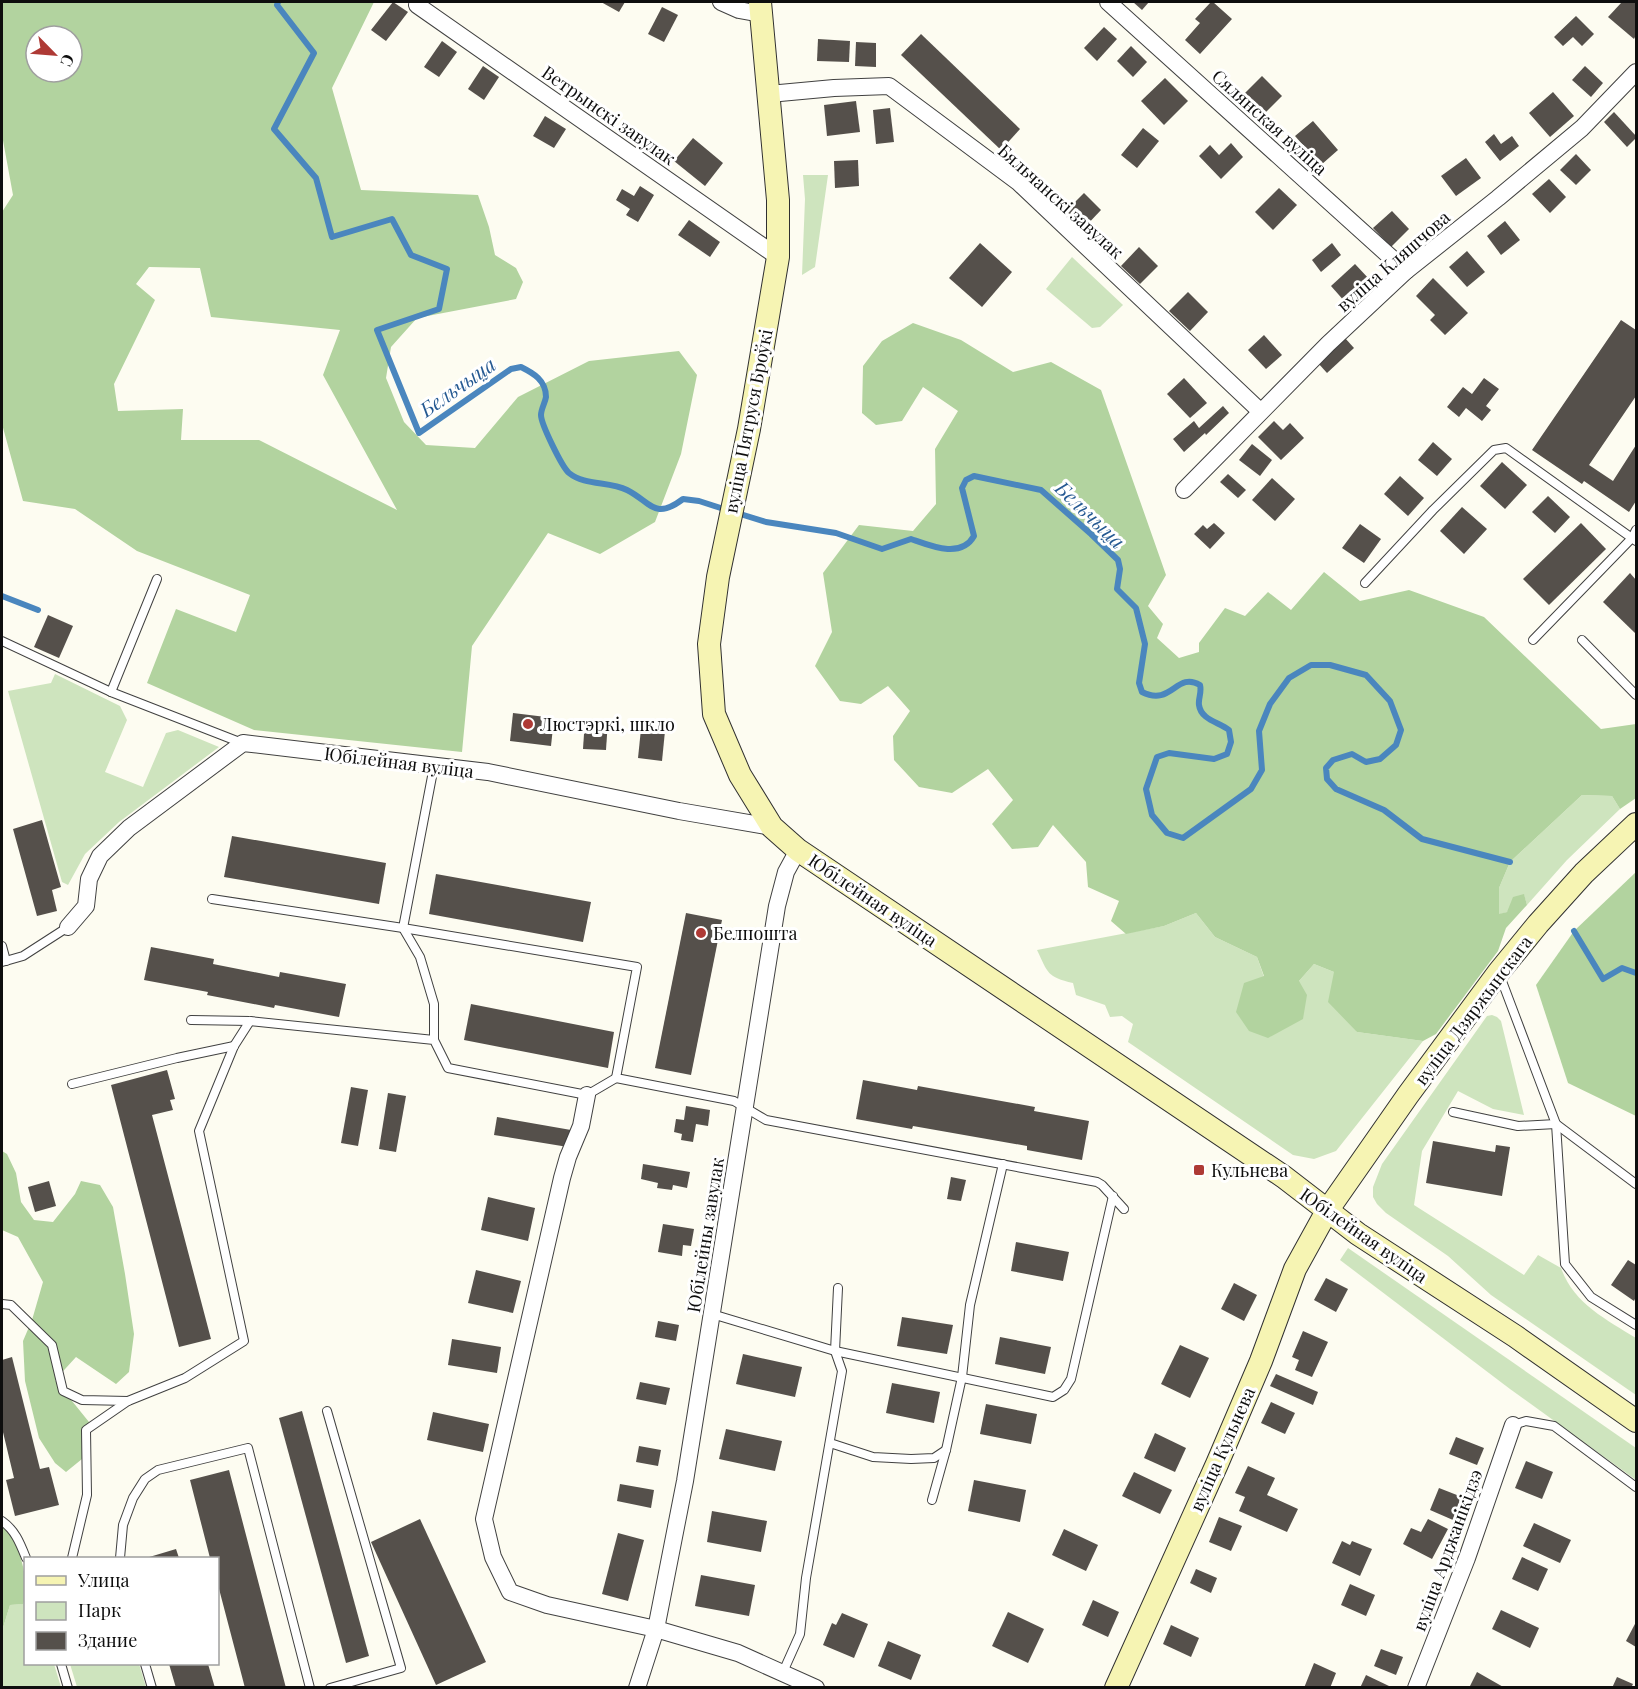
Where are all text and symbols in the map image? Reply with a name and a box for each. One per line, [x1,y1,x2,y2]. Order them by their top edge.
north arrow [24,24,84,84]
text: С [56,51,80,70]
street label: Ветрынскі завулак [538,60,680,170]
street label: Сялянская вуліца [1207,64,1333,180]
street label: Бяльчанскі завулак [993,138,1129,264]
street label: вуліца Кляшчова [1331,205,1455,317]
street label: вуліца Пятруся Броўкі [718,327,778,515]
water label: Бельчыца [413,350,500,423]
water label: Бельчыца [1050,473,1132,554]
place label: Люстэркі, шкло [539,712,675,736]
marker: Люстэркі, шкло [521,717,535,731]
street label: Юбілейная вуліца [323,741,475,783]
street label: Юбілейная вуліца [804,848,942,952]
place label: Белпошта [713,921,798,945]
marker: Белпошта [694,926,708,940]
street label: вуліца Дзяржынскага [1409,930,1537,1090]
street label: Юбілейны завулак [681,1156,729,1314]
place label: Кульнева [1211,1158,1288,1182]
marker: Кульнева [1192,1163,1206,1177]
street label: Юбілейная вуліца [1295,1182,1433,1288]
street label: вуліца Кульнева [1184,1383,1260,1515]
street label: вуліца Арджанікідзэ [1407,1466,1487,1634]
legend [24,1557,219,1665]
text: Улица [77,1568,129,1592]
text: Парк [78,1598,121,1622]
text: Здание [78,1628,137,1652]

